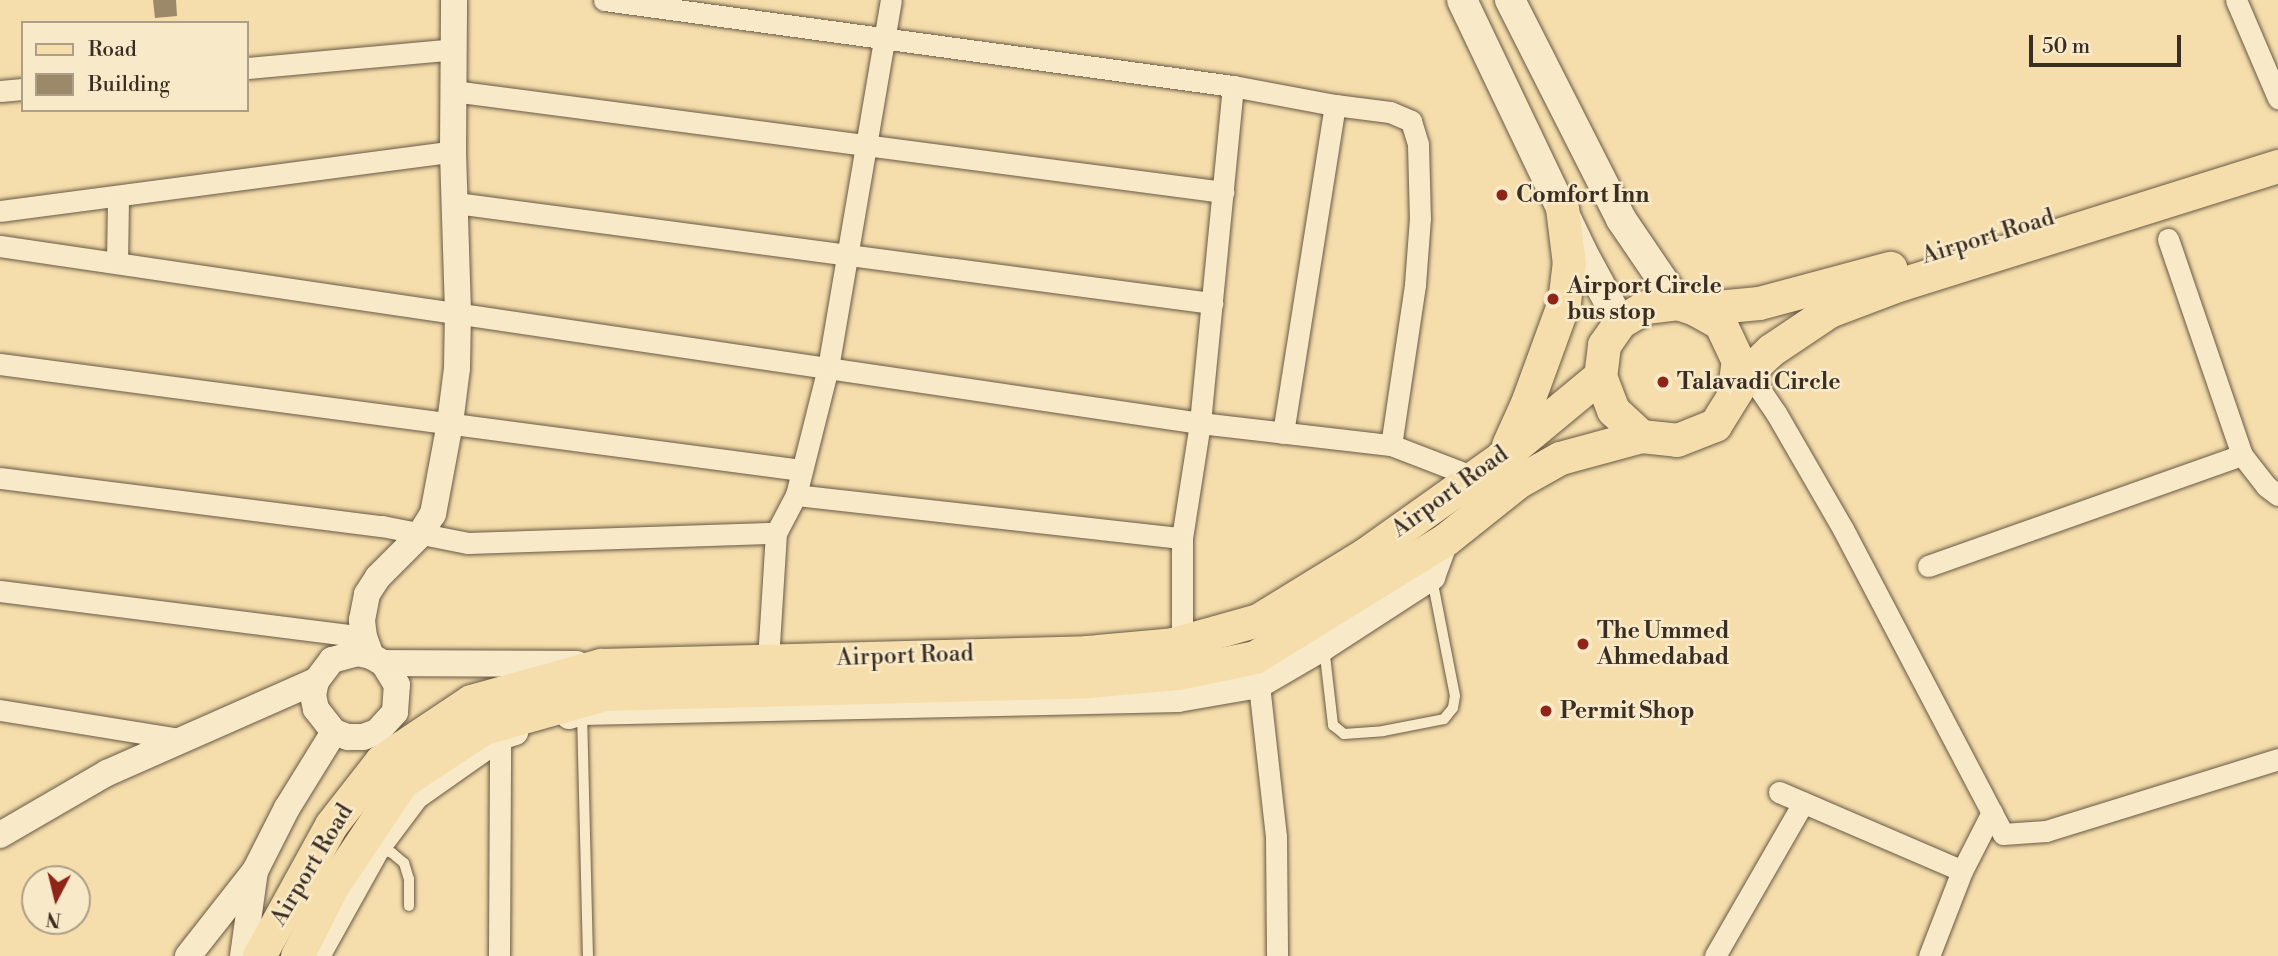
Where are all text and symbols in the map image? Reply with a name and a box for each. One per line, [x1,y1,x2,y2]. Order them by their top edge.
legend [21,21,248,112]
scale bar [2033,21,2185,65]
text: 50 m [2042,34,2090,60]
text: Road [88,37,137,63]
text: Building [88,72,170,98]
place label: Comfort Inn [1516,181,1649,209]
marker: Comfort Inn [1494,187,1510,203]
street label: Airport Road [1918,204,2058,270]
place label: Airport Circle bus stop [1567,272,1722,326]
marker: Airport Circle bus stop [1545,291,1561,307]
place label: Talavadi Circle [1677,368,1841,396]
marker: Talavadi Circle [1655,374,1671,390]
street label: Airport Road [1386,441,1514,543]
place label: The Ummed Ahmedabad [1597,617,1730,671]
marker: The Ummed Ahmedabad [1575,636,1591,652]
street label: Airport Road [836,640,974,672]
place label: Permit Shop [1560,697,1695,725]
marker: Permit Shop [1538,703,1554,719]
street label: Airport Road [265,799,359,931]
north arrow [21,865,91,935]
text: N [45,906,63,932]

